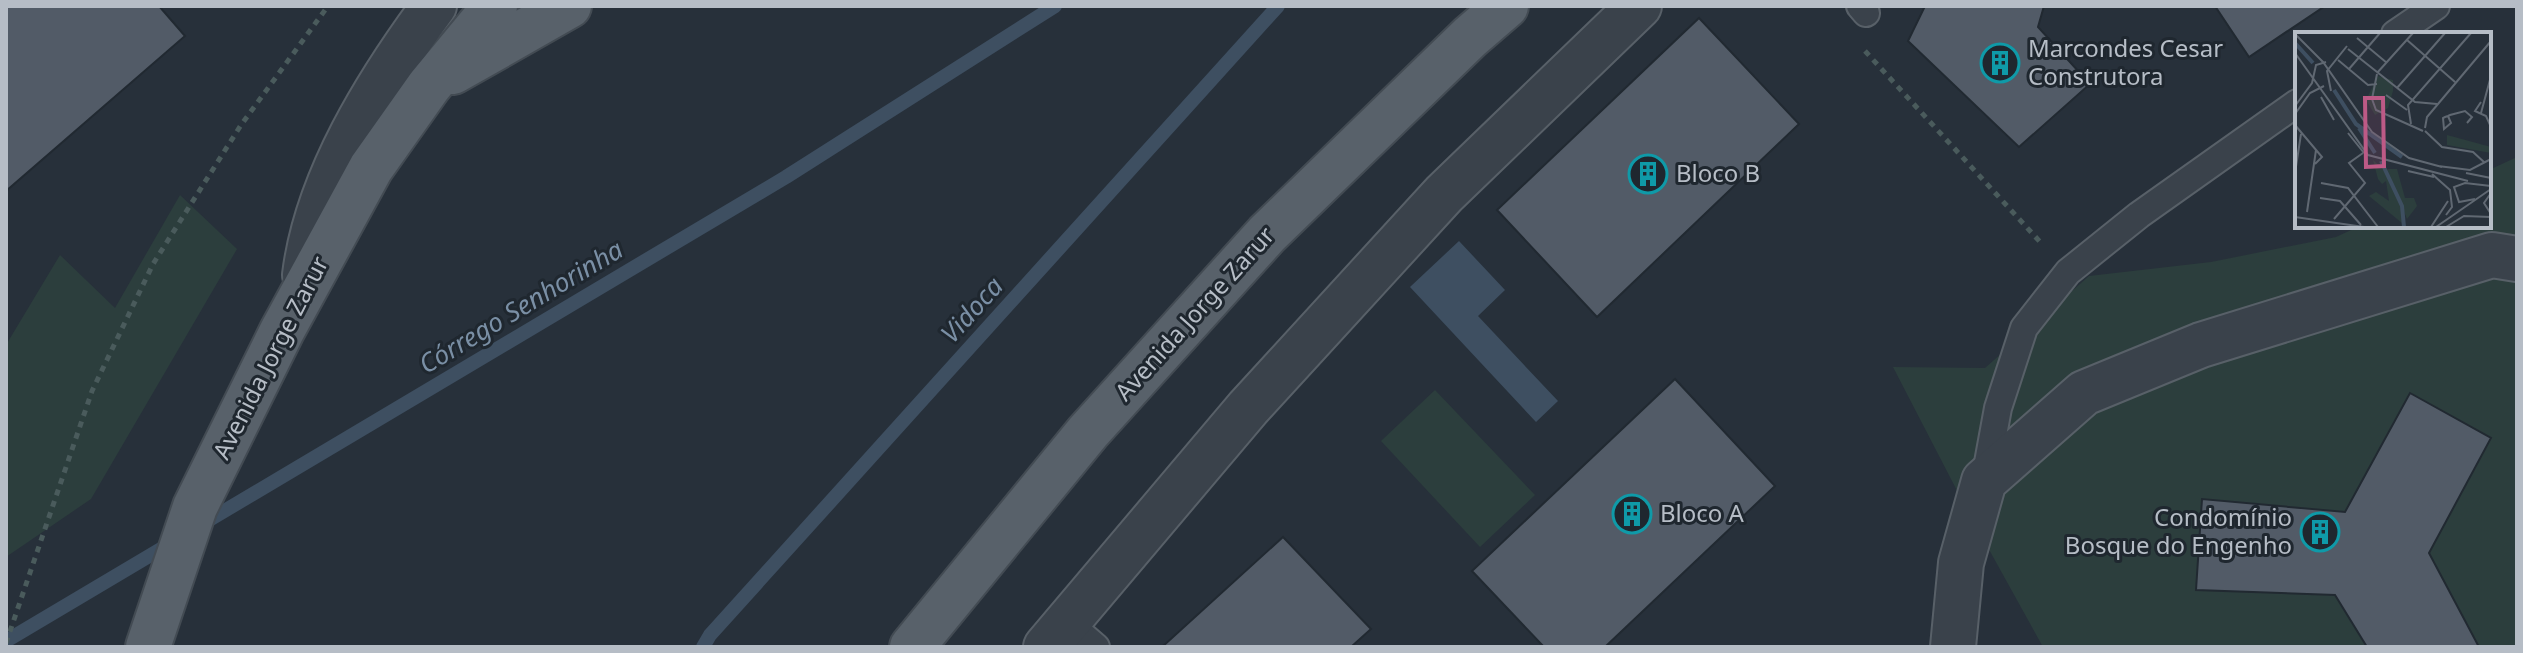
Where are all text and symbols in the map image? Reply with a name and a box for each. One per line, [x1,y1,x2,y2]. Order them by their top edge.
place label: Marcondes Cesar Construtora [2028,31,2223,92]
inset map [2295,32,2491,228]
building icon: Marcondes Cesar Construtora [1979,42,2021,84]
building icon: Bloco B [1627,153,1669,195]
place label: Bloco B [1676,156,1760,189]
street label: Avenida Jorge Zarur [1107,219,1281,407]
water label: Córrego Senhorinha [412,231,630,381]
street label: Avenida Jorge Zarur [204,250,335,464]
water label: Vidoca [932,268,1011,350]
building icon: Bloco A [1611,493,1653,535]
place label: Bloco A [1660,496,1745,529]
place label: Condomínio Bosque do Engenho [2065,500,2292,561]
building icon: Condomínio Bosque do Engenho [2299,511,2341,553]

